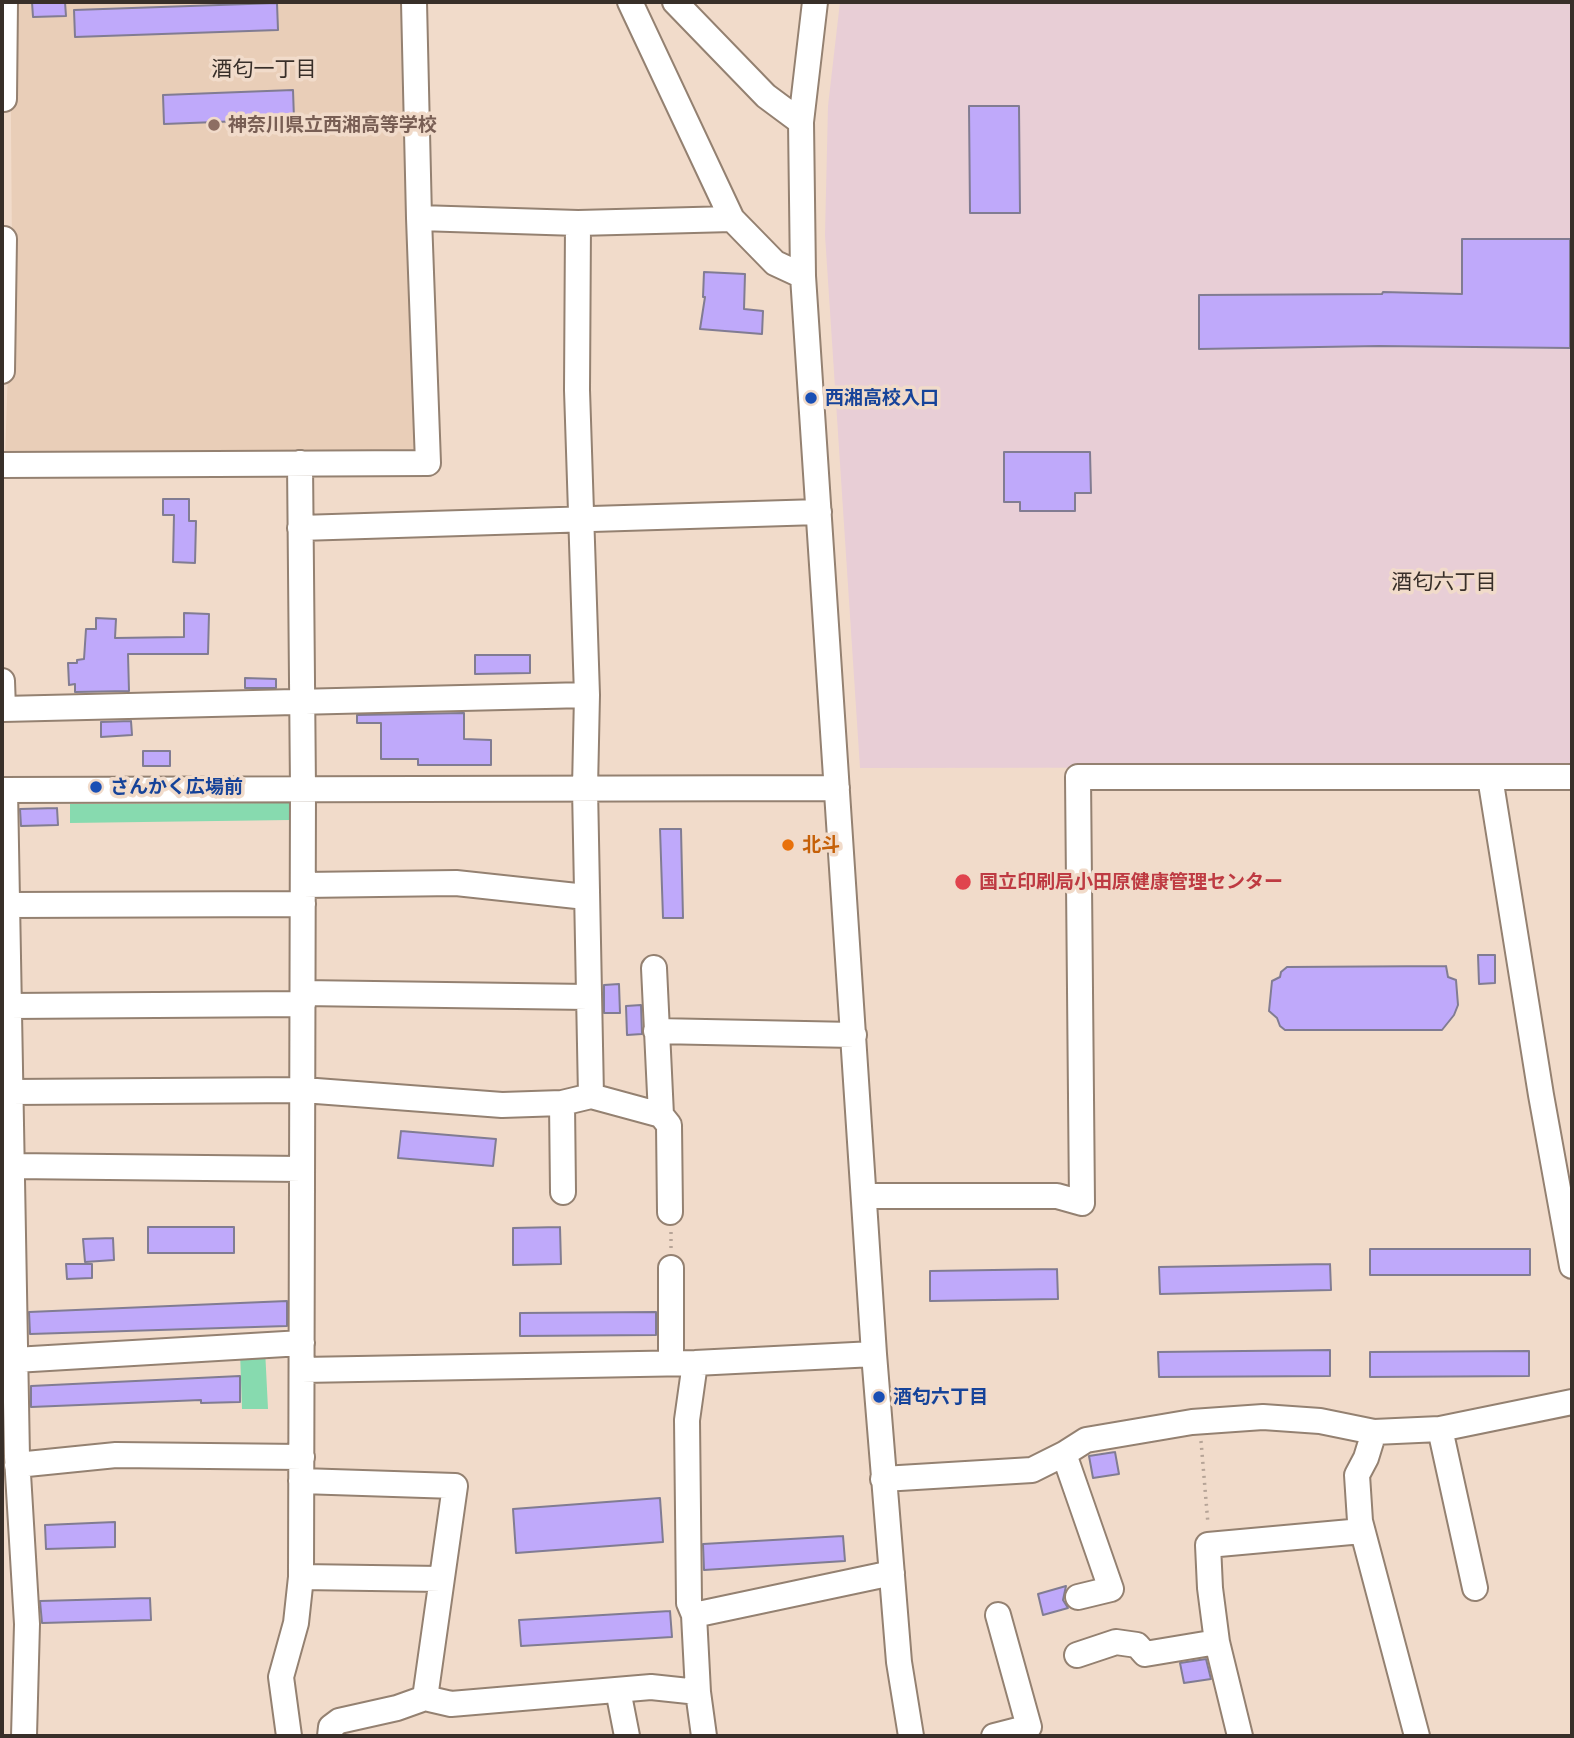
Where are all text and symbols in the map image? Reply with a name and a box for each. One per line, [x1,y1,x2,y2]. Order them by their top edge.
district label: 酒匂一丁目 [212,56,316,82]
place label: 神奈川県立西湘高等学校 [228,114,437,136]
marker: 神奈川県立西湘高等学校 [206,117,222,133]
place label: 西湘高校入口 [825,387,939,409]
marker: 西湘高校入口 [803,390,819,406]
district label: 酒匂六丁目 [1392,569,1496,595]
place label: さんかく広場前 [110,776,243,798]
marker: さんかく広場前 [88,779,104,795]
place label: 北斗 [802,834,840,856]
marker: 北斗 [780,837,796,853]
place label: 国立印刷局小田原健康管理センター [979,871,1283,893]
marker: 国立印刷局小田原健康管理センター [953,872,973,892]
place label: 酒匂六丁目 [893,1386,988,1408]
marker: 酒匂六丁目 [871,1389,887,1405]

